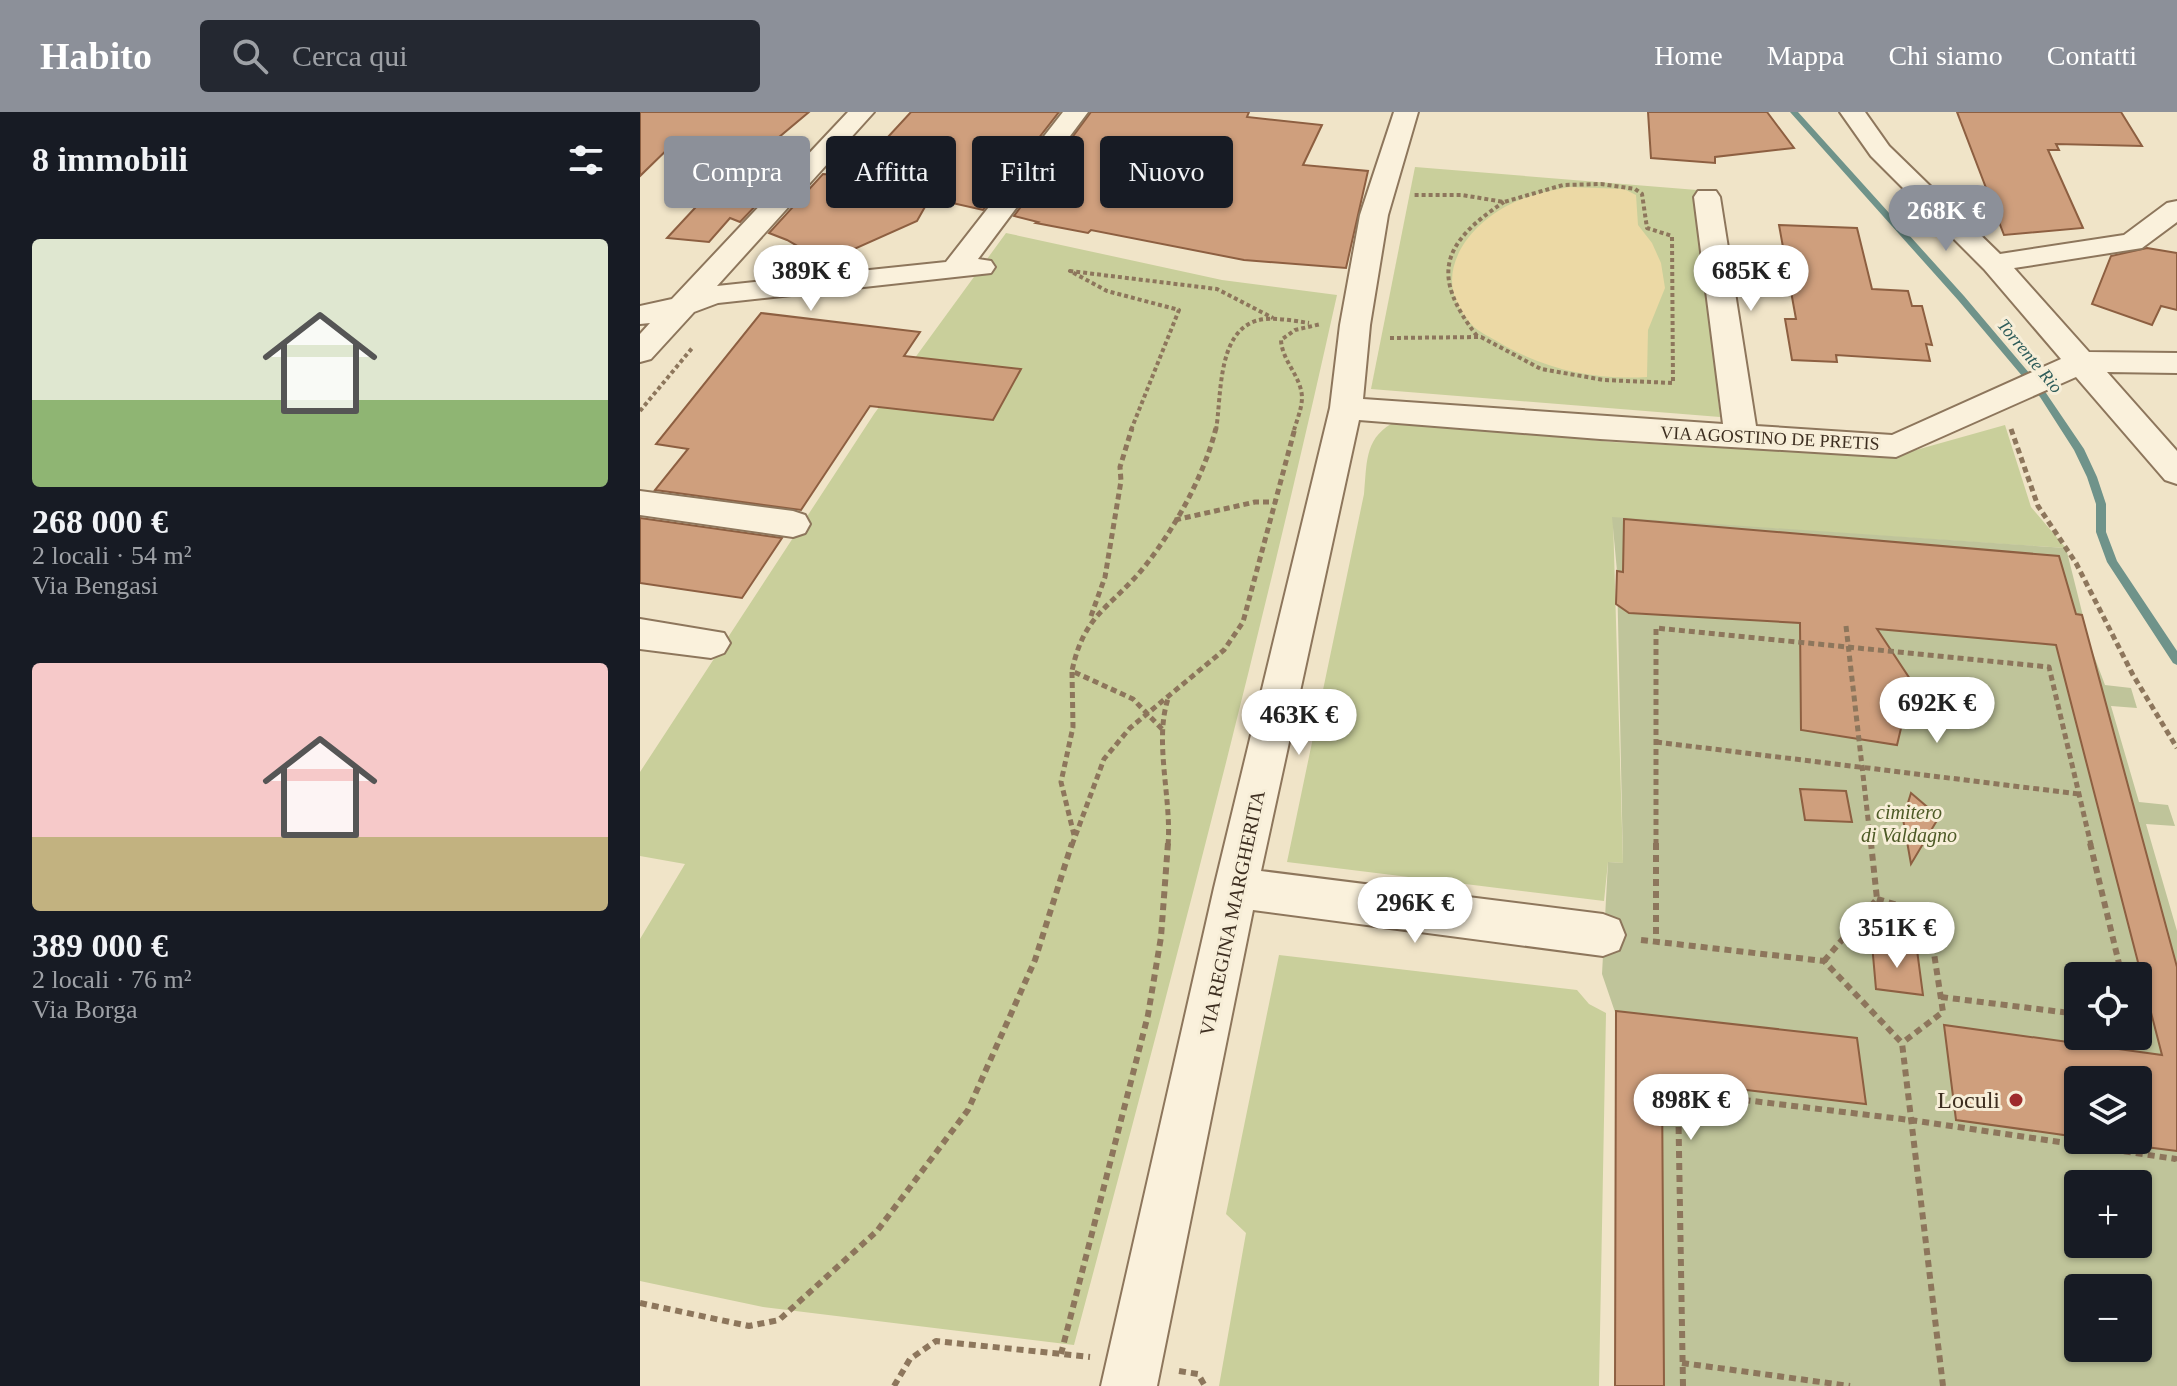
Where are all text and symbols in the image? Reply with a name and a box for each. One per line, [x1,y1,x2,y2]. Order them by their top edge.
search box [200,20,760,92]
icon: search [228,34,272,78]
text: Habito [40,35,152,77]
text: Cerca qui [292,39,408,72]
text: Home [1654,40,1723,71]
text: Mappa [1767,40,1844,71]
text: Chi siamo [1888,40,2003,71]
text: Contatti [2047,40,2137,71]
chip: Compra [664,136,810,208]
chip: Affitta [826,136,956,208]
chip: Filtri [972,136,1084,208]
chip: Nuovo [1100,136,1233,208]
icon: filters [564,138,608,182]
text: 8 immobili [32,141,188,178]
pin: 268K € [1881,185,2011,253]
text: 268K € [1907,196,1985,225]
pin: 389K € [746,245,876,313]
pin: 685K € [1686,245,1816,313]
text: 389K € [772,256,850,285]
text: 685K € [1712,256,1790,285]
icon: home [248,291,392,435]
water label: Torrente Rio [1993,315,2067,397]
street label: VIA AGOSTINO DE PRETIS [1660,422,1880,454]
text: 268 000 € [32,503,168,540]
text: 2 locali · 54 m² [32,541,191,570]
text: Via Bengasi [32,571,158,600]
pin: 692K € [1872,677,2002,745]
text: 692K € [1898,688,1976,717]
pin: 463K € [1234,689,1364,757]
text: 463K € [1260,700,1338,729]
icon: home [248,715,392,859]
street label: VIA REGINA MARGHERITA [1195,788,1269,1038]
park label: cimitero di Valdagno [1861,801,1957,847]
pin: 296K € [1350,877,1480,945]
text: 296K € [1376,888,1454,917]
pin: 351K € [1832,902,1962,970]
text: 351K € [1858,913,1936,942]
text: 389 000 € [32,927,168,964]
map controls [2064,962,2152,1362]
button: locate [2064,962,2152,1050]
text: 2 locali · 76 m² [32,965,191,994]
text: Via Borga [32,995,138,1024]
button: layers [2064,1066,2152,1154]
pin: 898K € [1626,1074,1756,1142]
text: 898K € [1652,1085,1730,1114]
place label: Loculi [1937,1087,2000,1113]
marker: Loculi [2007,1091,2025,1109]
button: + [2064,1170,2152,1258]
button: − [2064,1274,2152,1362]

